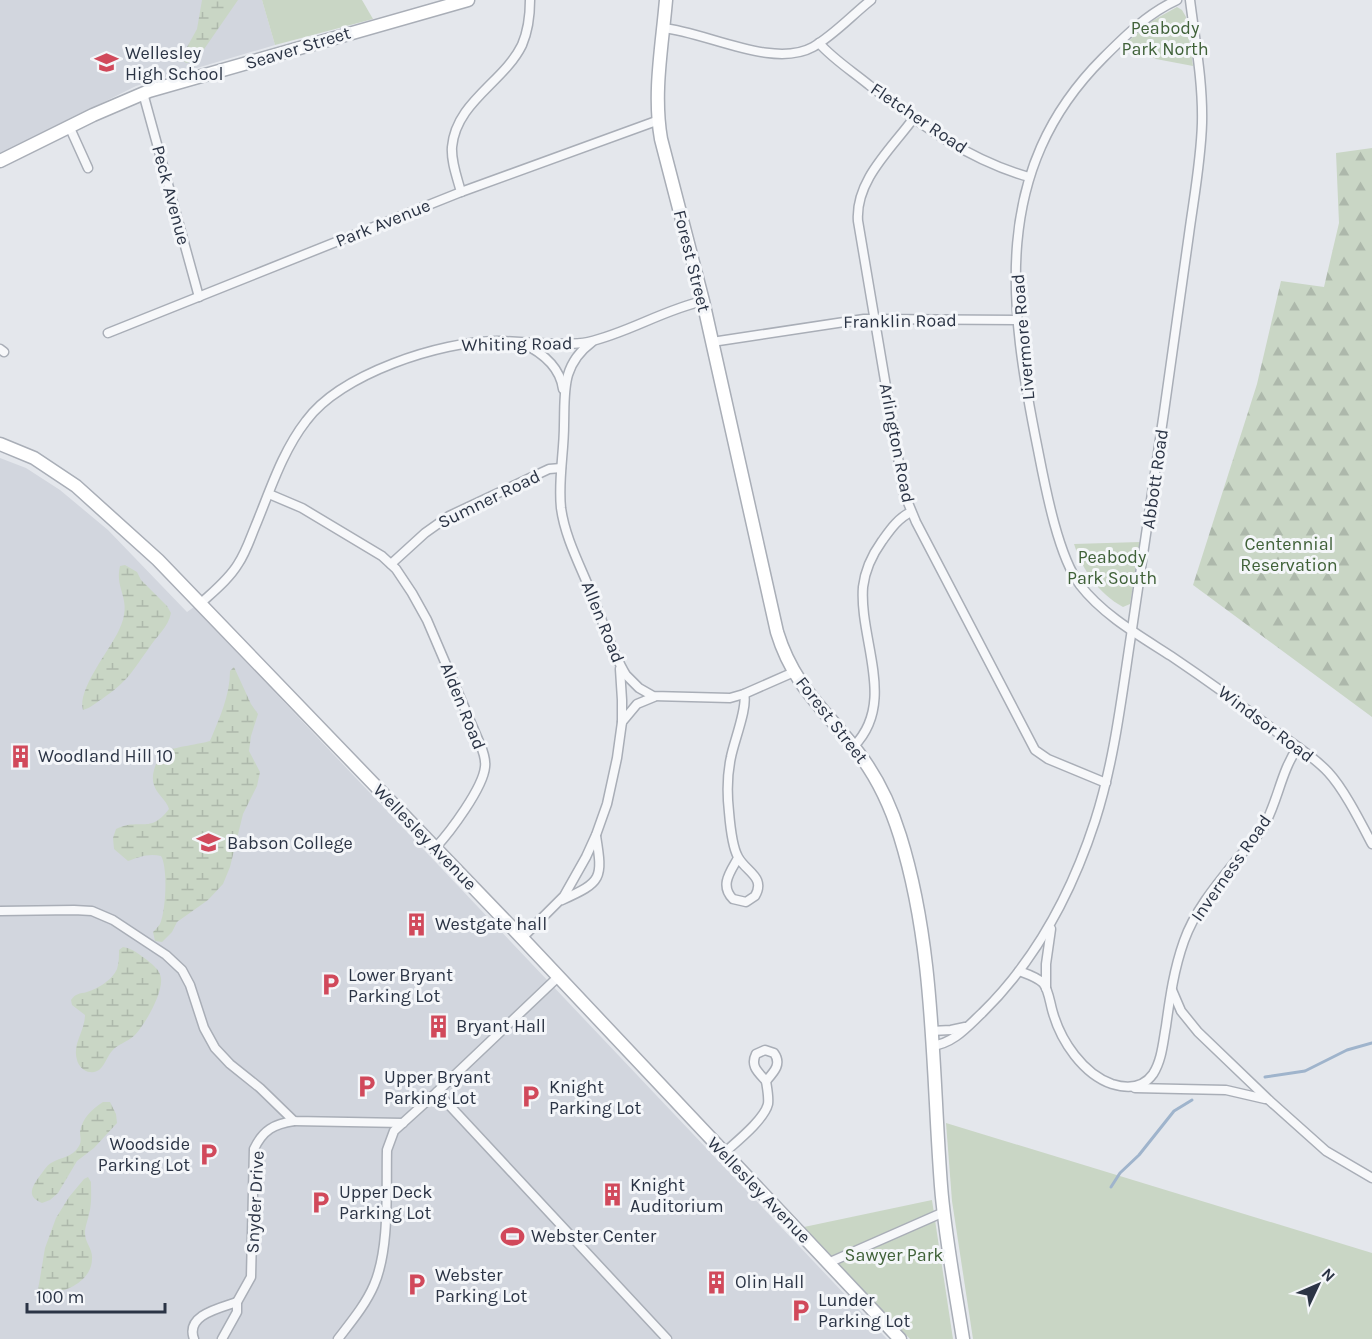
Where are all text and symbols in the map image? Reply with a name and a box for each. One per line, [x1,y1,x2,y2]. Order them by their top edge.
park label: Peabody Park North [1121,17,1209,60]
street label: Seaver Street [243,22,353,74]
place label: Wellesley High School [125,42,223,85]
school or university icon: Wellesley High School [94,50,120,76]
street label: Fletcher Road [866,78,972,158]
street label: Peck Avenue [147,143,195,247]
street label: Park Avenue [332,194,434,252]
street label: Forest Street [669,208,715,315]
street label: Livermore Road [1007,273,1039,401]
street label: Franklin Road [843,309,957,333]
street label: Whiting Road [461,332,573,356]
street label: Arlington Road [875,381,919,505]
street label: Abbott Road [1137,428,1173,530]
street label: Sumner Road [434,465,544,533]
park label: Centennial Reservation [1240,533,1338,576]
park label: Peabody Park South [1067,546,1157,589]
street label: Allen Road [577,578,629,666]
street label: Alden Road [436,659,490,753]
street label: Forest Street [791,672,873,768]
street label: Windsor Road [1214,681,1318,767]
building icon: Woodland Hill 10 [7,743,33,769]
place label: Woodland Hill 10 [38,745,173,767]
street label: Wellesley Avenue [369,779,481,895]
street label: Inverness Road [1186,810,1276,926]
school or university icon: Babson College [196,830,222,856]
place label: Babson College [227,832,353,854]
building icon: Westgate hall [404,911,430,937]
place label: Westgate hall [435,913,547,935]
place label: Lower Bryant Parking Lot [348,964,453,1007]
parking icon: Lower Bryant Parking Lot [317,972,343,998]
building icon: Bryant Hall [425,1013,451,1039]
place label: Bryant Hall [456,1015,546,1037]
place label: Upper Bryant Parking Lot [384,1066,491,1109]
parking icon: Upper Bryant Parking Lot [353,1074,379,1100]
place label: Knight Parking Lot [549,1076,641,1119]
parking icon: Knight Parking Lot [518,1084,544,1110]
street label: Wellesley Avenue [703,1132,815,1248]
place label: Woodside Parking Lot [98,1133,190,1176]
parking icon: Woodside Parking Lot [195,1141,221,1167]
street label: Snyder Drive [241,1150,269,1254]
place label: Knight Auditorium [630,1174,723,1217]
place label: Upper Deck Parking Lot [339,1181,432,1224]
building icon: Knight Auditorium [599,1182,625,1208]
parking icon: Upper Deck Parking Lot [308,1189,334,1215]
sports icon: Webster Center [500,1223,526,1249]
place label: Webster Center [531,1225,657,1247]
park label: Sawyer Park [845,1244,943,1266]
north arrow [1288,1255,1348,1315]
place label: Webster Parking Lot [435,1264,527,1307]
text: N [1318,1264,1339,1286]
building icon: Olin Hall [704,1269,730,1295]
place label: Olin Hall [735,1271,804,1293]
parking icon: Webster Parking Lot [404,1272,430,1298]
scale bar [27,1276,165,1314]
text: 100 m [36,1286,84,1308]
place label: Lunder Parking Lot [818,1289,910,1332]
parking icon: Lunder Parking Lot [787,1297,813,1323]

